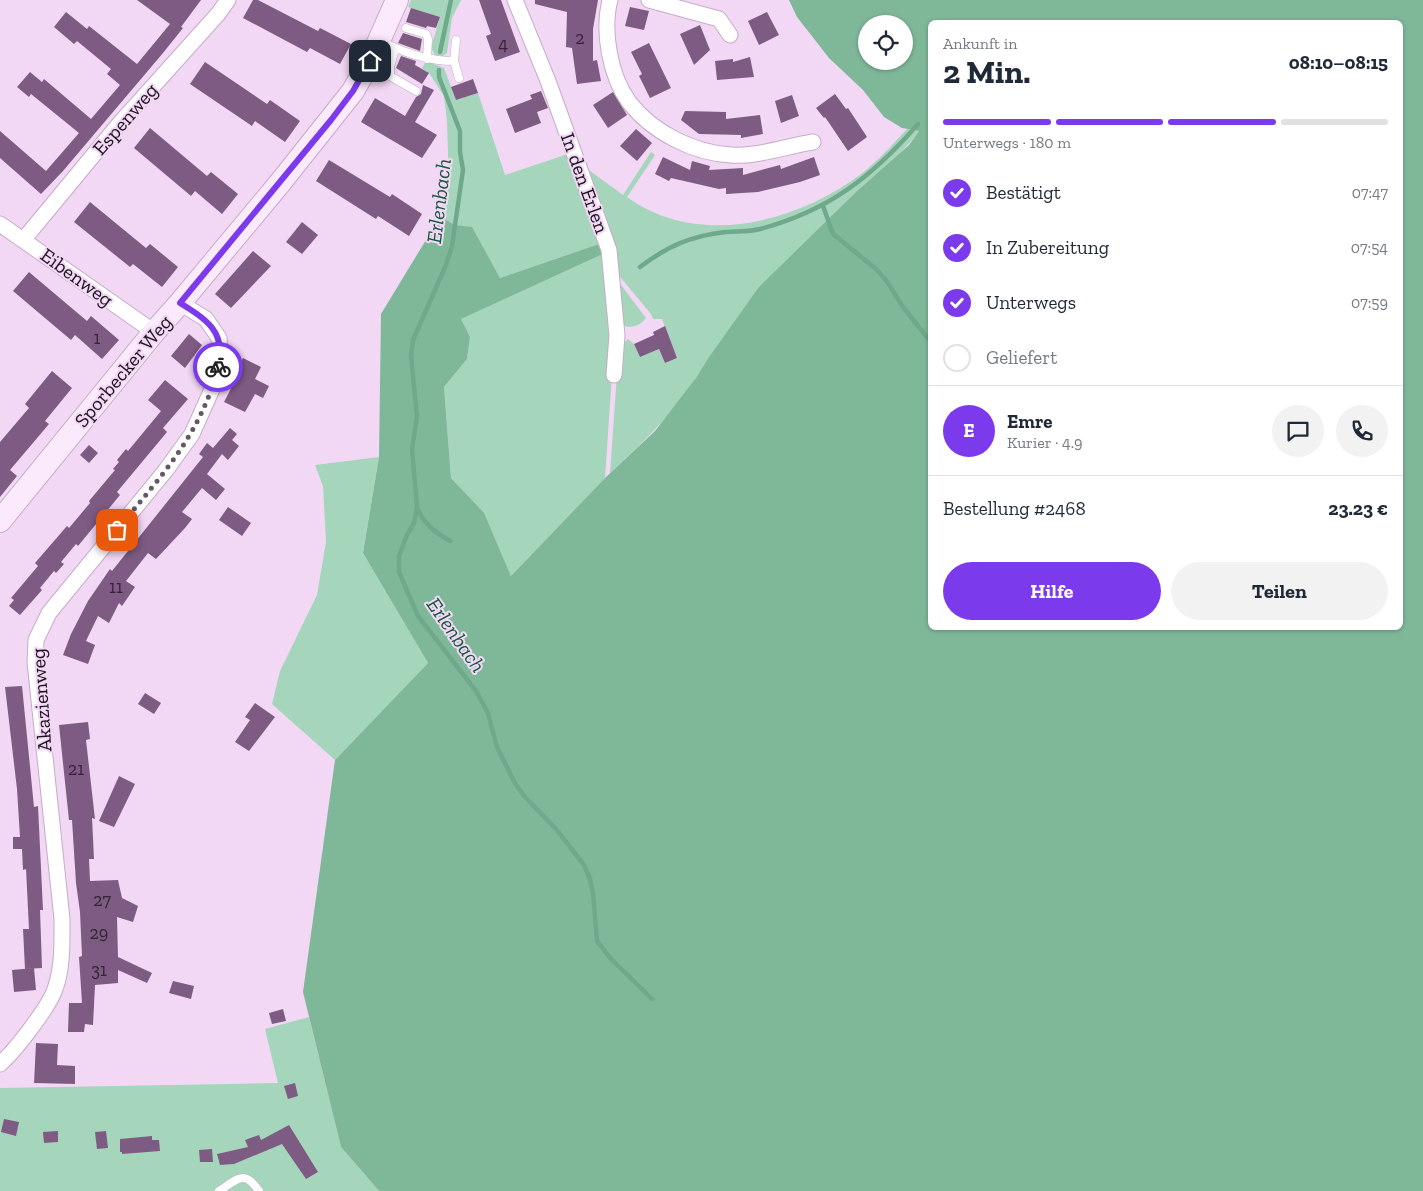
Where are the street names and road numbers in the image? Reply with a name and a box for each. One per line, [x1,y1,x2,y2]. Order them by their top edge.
street label: Espenweg [87,78,163,160]
street label: In den Erlen [556,130,614,237]
street label: Eibenweg [36,243,118,311]
street label: Sporbecker Weg [69,310,177,432]
street label: Akazienweg [25,647,57,753]

